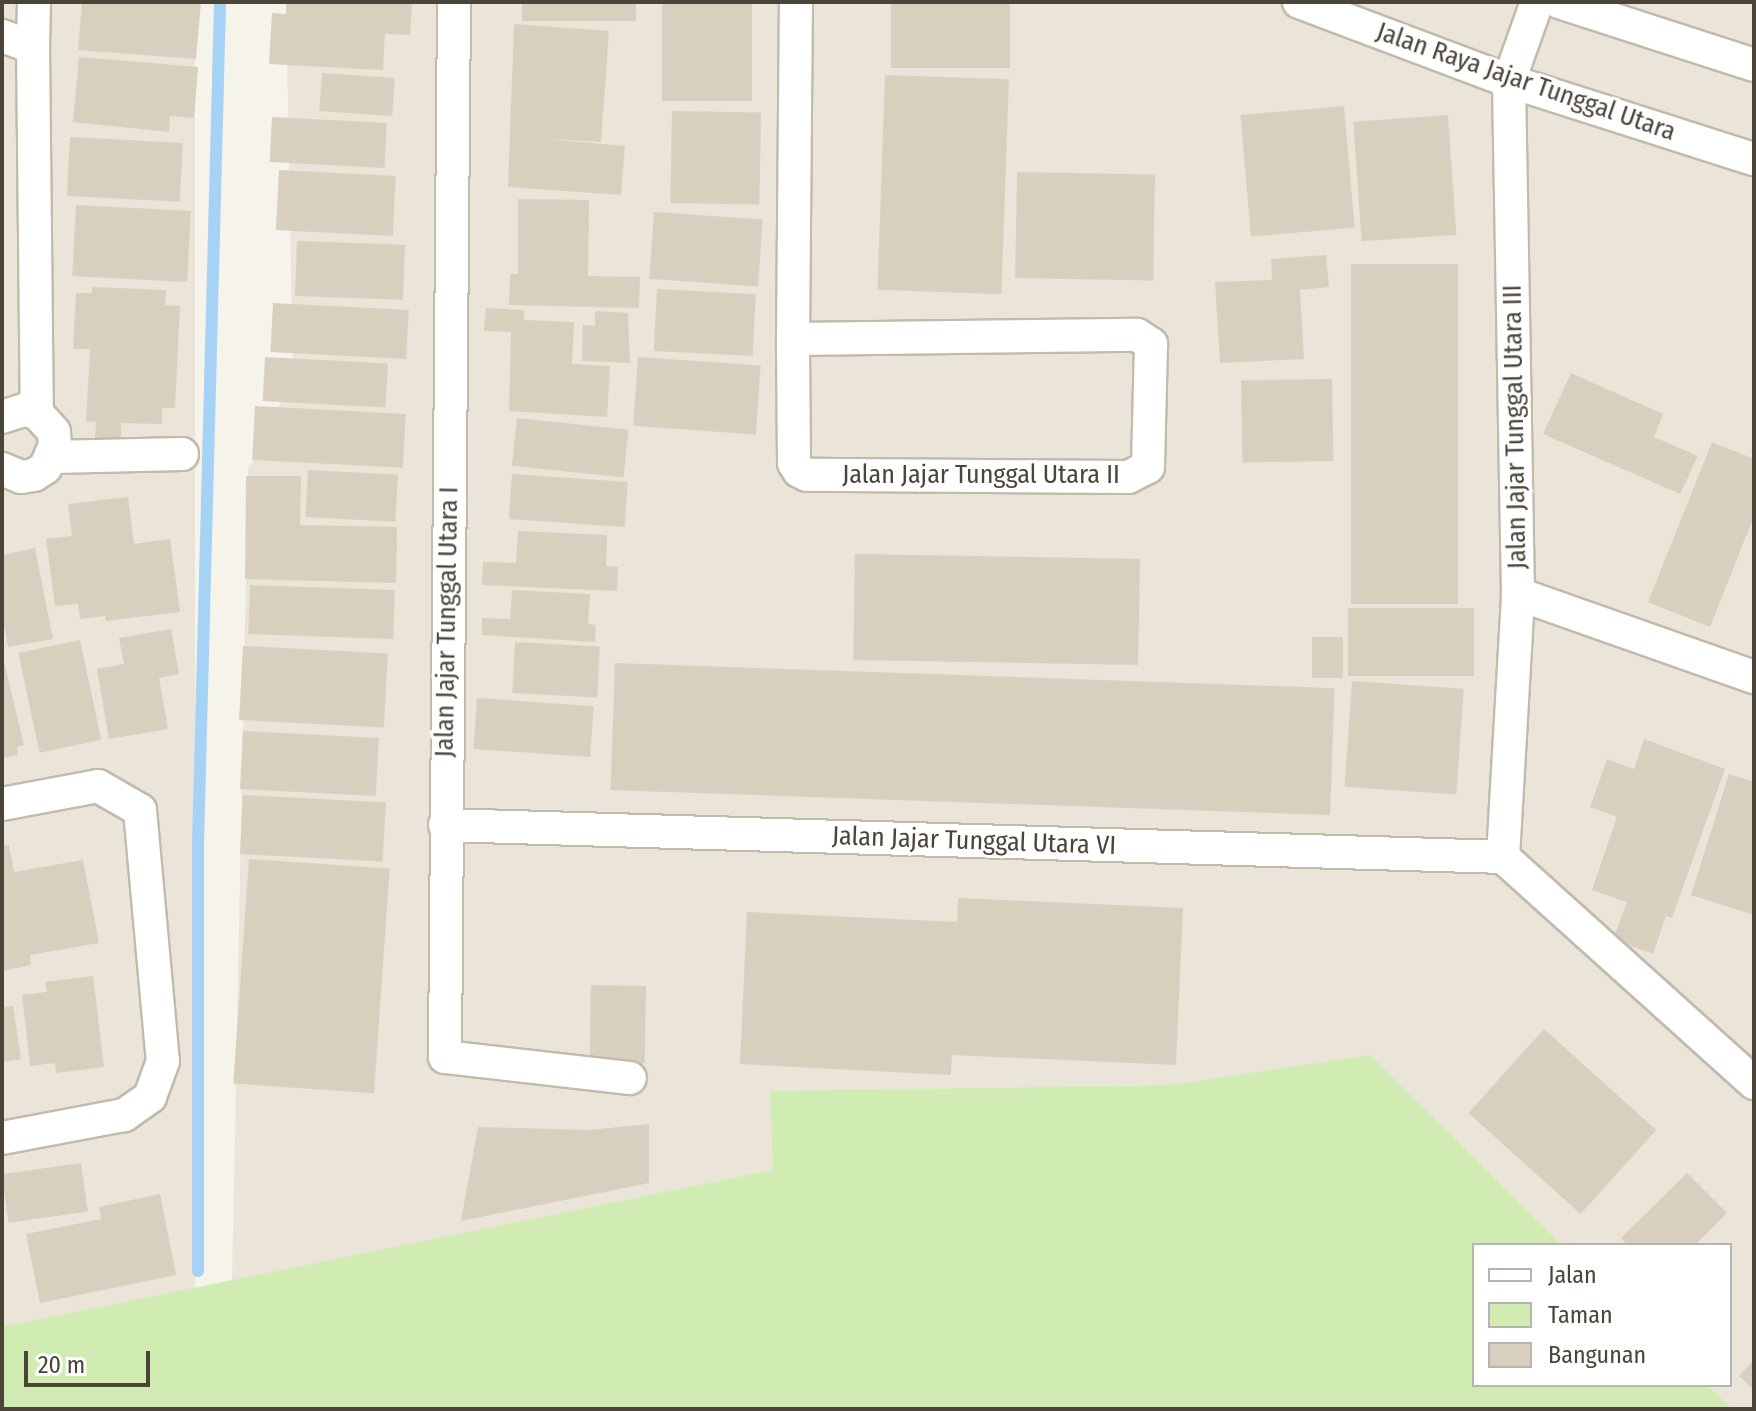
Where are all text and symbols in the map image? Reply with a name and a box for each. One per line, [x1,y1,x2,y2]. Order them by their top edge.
street label: Jalan Raya Jajar Tunggal Utara [1372,16,1680,148]
street label: Jalan Jajar Tunggal Utara III [1497,284,1533,570]
street label: Jalan Jajar Tunggal Utara II [842,459,1120,491]
street label: Jalan Jajar Tunggal Utara I [429,486,465,758]
street label: Jalan Jajar Tunggal Utara VI [831,820,1117,862]
legend [1472,1243,1732,1387]
text: Jalan [1548,1261,1597,1289]
text: Taman [1548,1301,1613,1329]
scale bar [28,1335,154,1385]
text: Bangunan [1548,1341,1646,1369]
text: 20 m [38,1351,85,1379]

